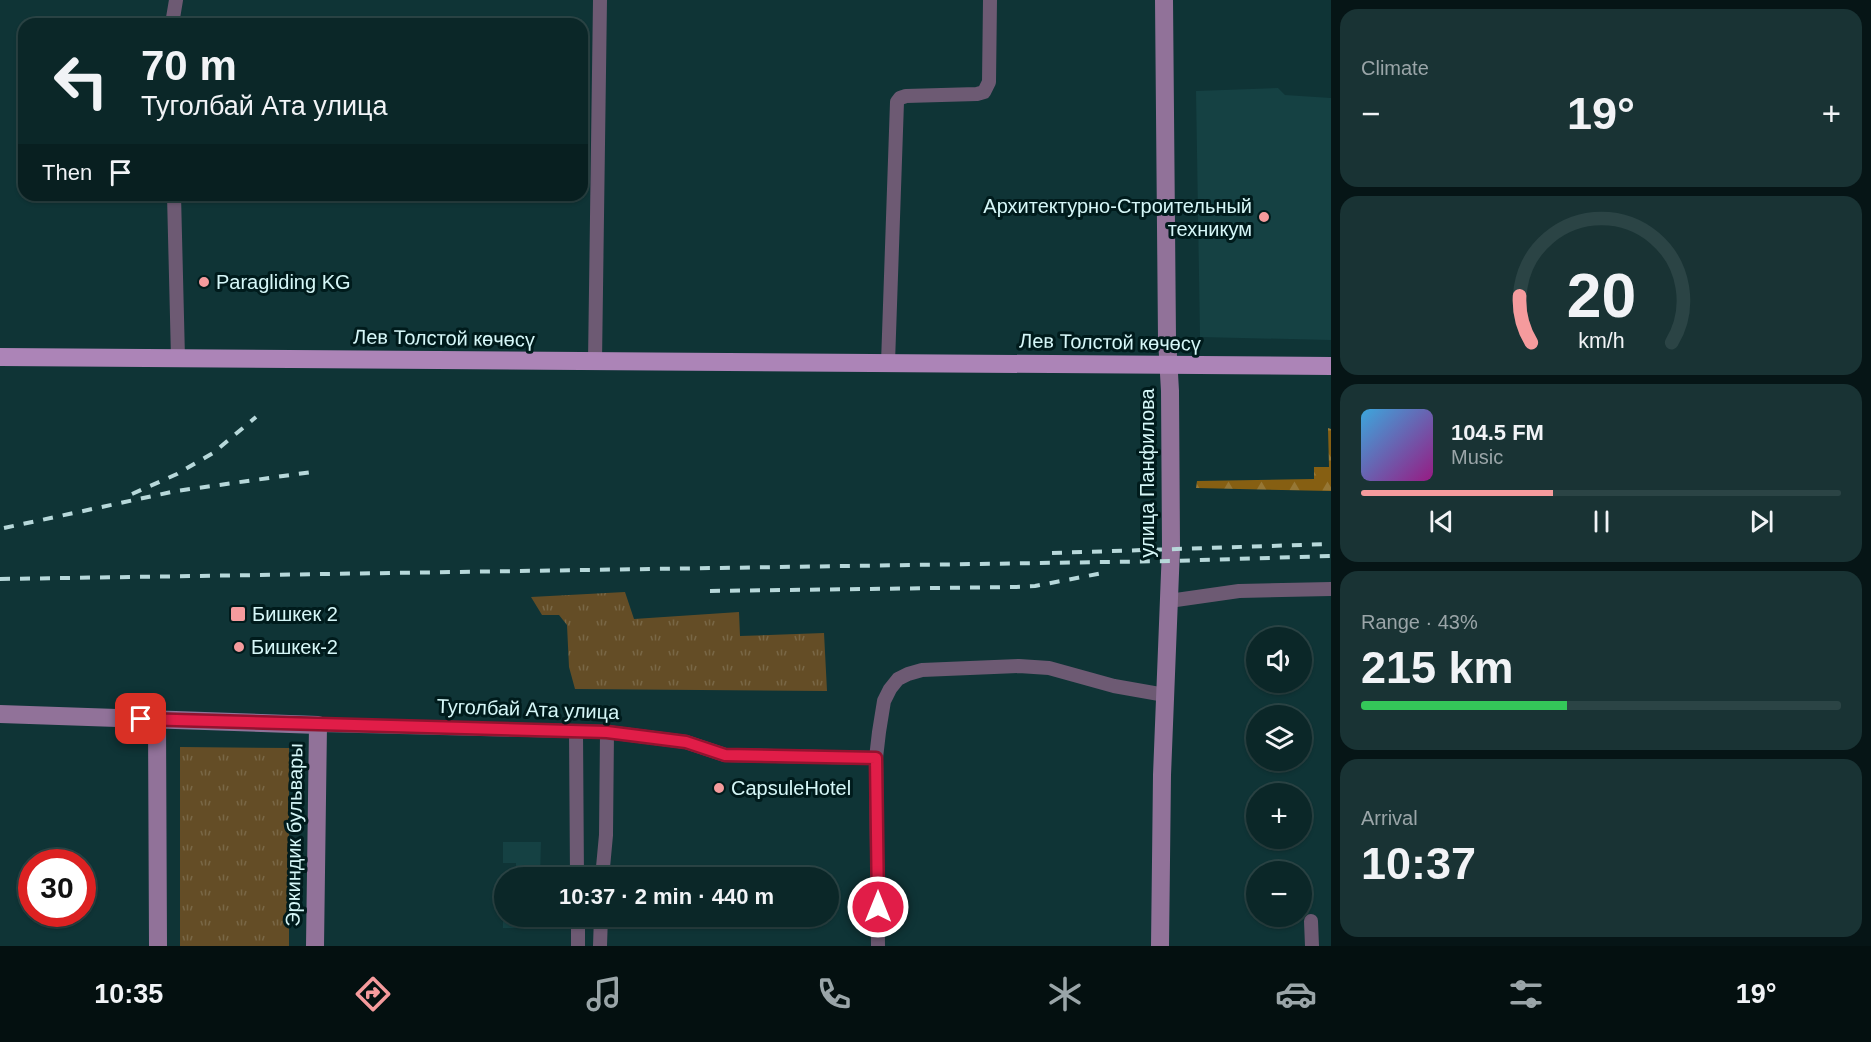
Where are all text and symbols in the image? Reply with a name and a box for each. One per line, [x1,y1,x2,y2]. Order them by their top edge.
icon: left [42,42,120,120]
text: 70 m [141,42,237,89]
text: Climate [1361,57,1429,79]
text: 19° [1567,88,1635,139]
text: Туголбай Ата улица [141,91,388,121]
text: − [1361,95,1380,132]
text: + [1822,95,1841,132]
icon: arrive [104,156,137,189]
text: Then [42,160,92,185]
place label: Архитектурно-Строительный техникум [983,195,1252,240]
marker: Архитектурно-Строительный техникум [1257,210,1271,224]
text: 20 [1566,261,1636,330]
place label: Paragliding KG [216,271,351,293]
marker: Paragliding KG [197,275,211,289]
street label: Лев Толстой көчөсү [353,325,535,351]
street label: Лев Толстой көчөсү [1019,329,1201,355]
text: km/h [1578,329,1624,353]
street label: улица Панфилова [1136,388,1158,558]
text: 104.5 FM [1451,420,1544,445]
text: Music [1451,446,1503,468]
icon: previous [1425,505,1458,538]
icon: pause [1585,505,1618,538]
icon: next [1745,505,1778,538]
place label: Бишкек 2 [252,603,338,625]
marker: Бишкек 2 [229,605,247,623]
text: Range · 43% [1361,611,1478,633]
map controls [1246,627,1312,927]
button: sound [1246,627,1312,693]
place label: Бишкек-2 [251,636,338,658]
marker: Бишкек-2 [232,640,246,654]
text: 215 km [1361,642,1514,693]
pin [115,693,166,744]
street label: Туголбай Ата улица [436,695,621,723]
icon: arrive [124,702,157,735]
button: layers [1246,705,1312,771]
street label: Эркиндик бульвары [281,743,307,927]
place label: CapsuleHotel [731,777,851,799]
marker: CapsuleHotel [712,781,726,795]
button: + [1246,783,1312,849]
text: Arrival [1361,807,1418,829]
text: 10:37 [1361,838,1476,889]
speed limit sign: 30 [18,849,96,927]
button: − [1246,861,1312,927]
position arrow [846,875,910,939]
text: 10:37 · 2 min · 440 m [559,884,774,909]
icon: directions [352,973,394,1015]
icon: music [583,973,625,1015]
icon: phone [813,973,855,1015]
icon: climate [1044,973,1086,1015]
icon: car [1275,973,1317,1015]
icon: filters [1505,973,1547,1015]
text: 10:35 [94,979,163,1009]
text: 19° [1736,979,1777,1009]

